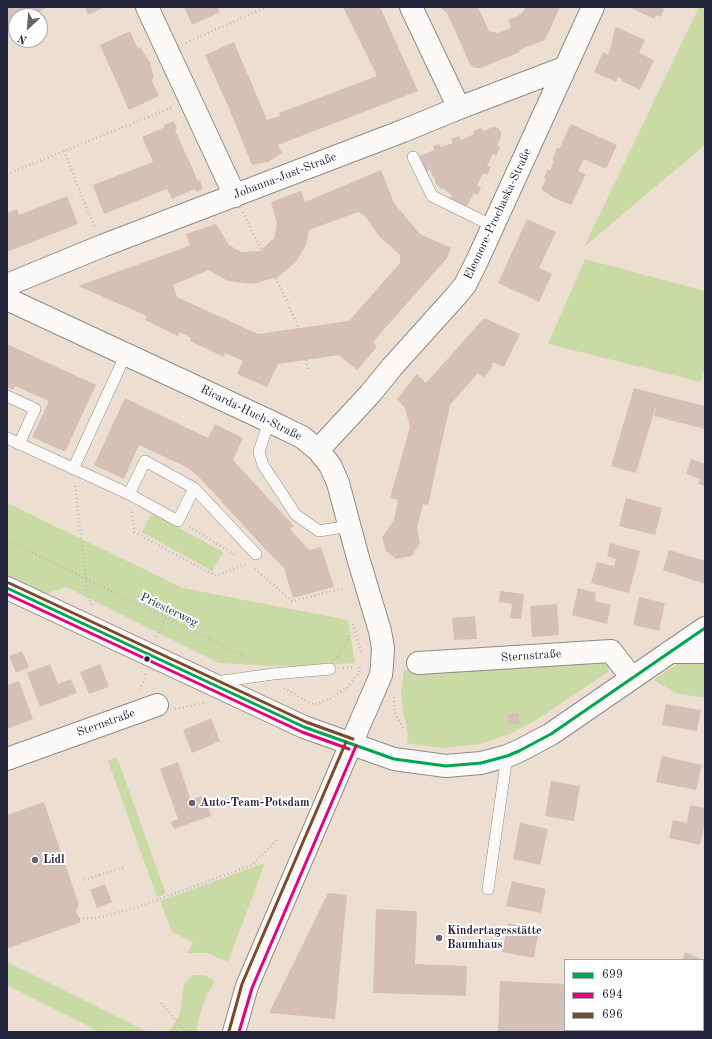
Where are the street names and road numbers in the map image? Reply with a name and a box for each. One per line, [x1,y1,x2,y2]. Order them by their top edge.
street label: Eleonore-Prochaska-Straße [461,146,535,282]
street label: Johanna-Just-Straße [231,150,339,202]
street label: Ricarda-Huch-Straße [198,382,304,444]
street label: Priesterweg [138,590,200,630]
street label: Sternstraße [500,647,562,665]
street label: Sternstraße [75,706,137,740]

